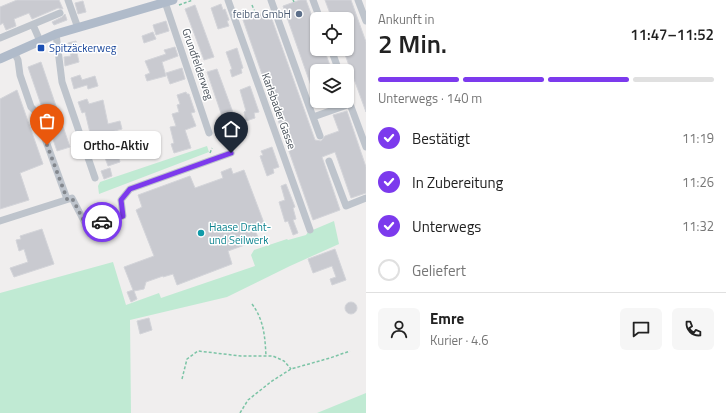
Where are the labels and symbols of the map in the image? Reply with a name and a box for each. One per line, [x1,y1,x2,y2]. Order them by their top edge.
place label: feibra GmbH [233,6,291,22]
marker: feibra GmbH [294,9,304,19]
street label: Grundfelderweg [178,26,218,102]
place label: Spitzäckerweg [49,40,117,56]
marker: Spitzäckerweg [36,43,46,53]
street label: Karlsbader Gasse [258,71,300,152]
pin [30,104,64,145]
pin [214,112,248,153]
callout: Ortho-Aktiv [71,131,161,159]
courier [82,202,122,242]
place label: Haase Draht- und Seilwerk [209,219,271,248]
marker: Haase Draht- und Seilwerk [196,228,206,238]

